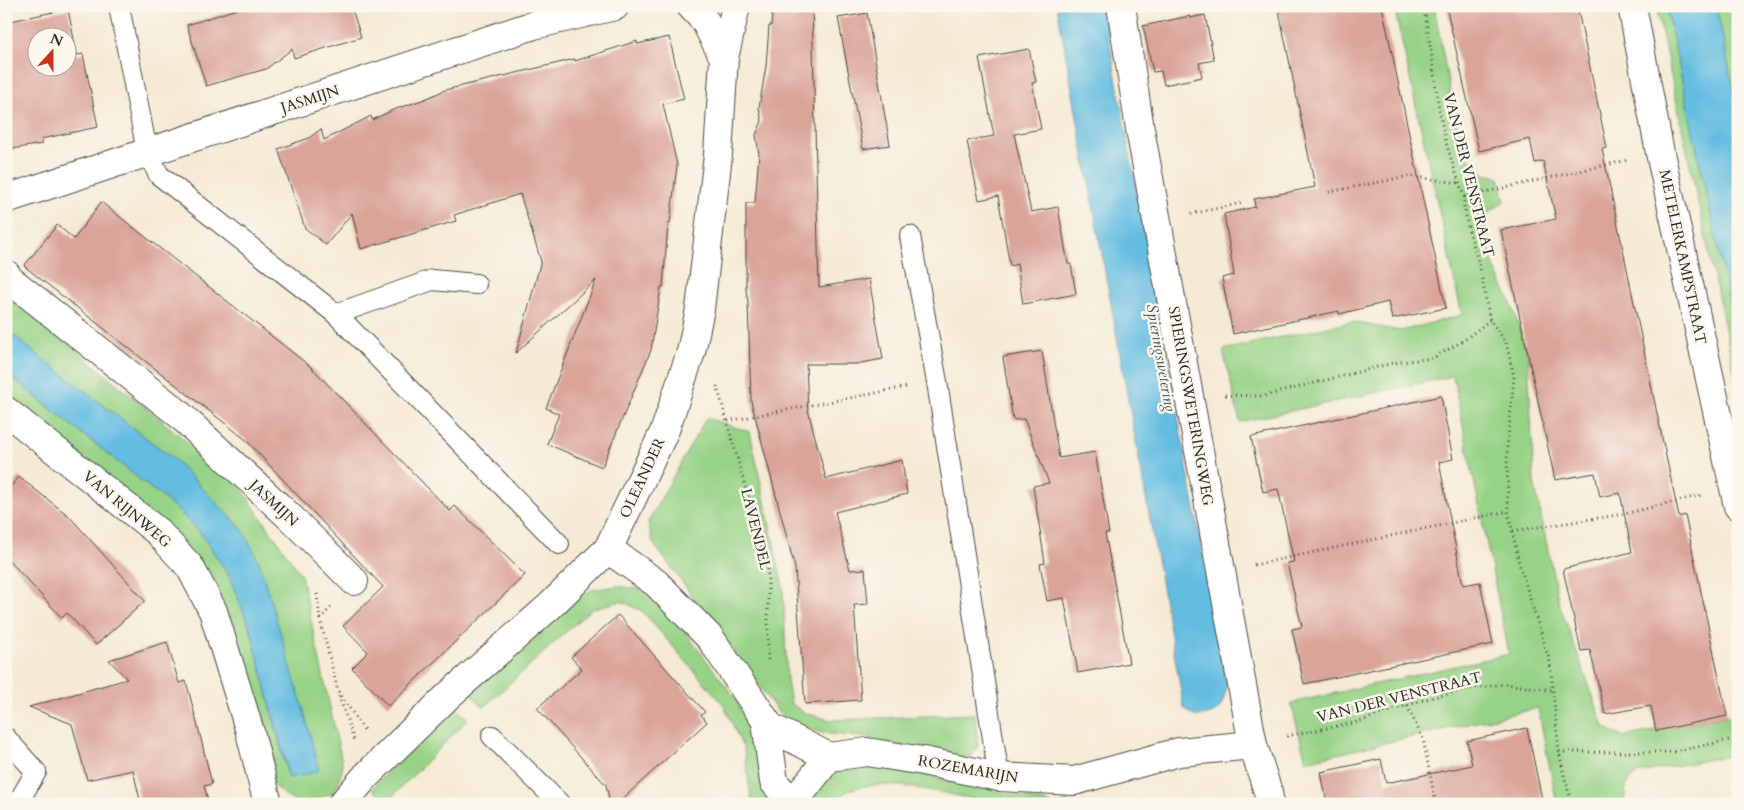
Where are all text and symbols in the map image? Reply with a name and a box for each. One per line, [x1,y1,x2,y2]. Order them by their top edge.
north arrow [28,28,78,78]
text: N [47,29,66,51]
street label: JASMIJN [276,80,342,118]
street label: VAN DER VENSTRAAT [1439,91,1499,259]
street label: METELERKAMPSTRAAT [1655,168,1711,346]
water label: Spieringswetering [1141,302,1181,415]
street label: SPIERINGSWETERINGWEG [1164,305,1218,508]
street label: OLEANDER [615,434,670,521]
street label: VAN RIJNWEG [79,466,176,552]
street label: JASMIJN [244,474,303,531]
street label: LAVENDEL [736,486,776,573]
street label: VAN DER VENSTRAAT [1315,667,1483,727]
street label: ROZEMARIJN [916,750,1020,788]

